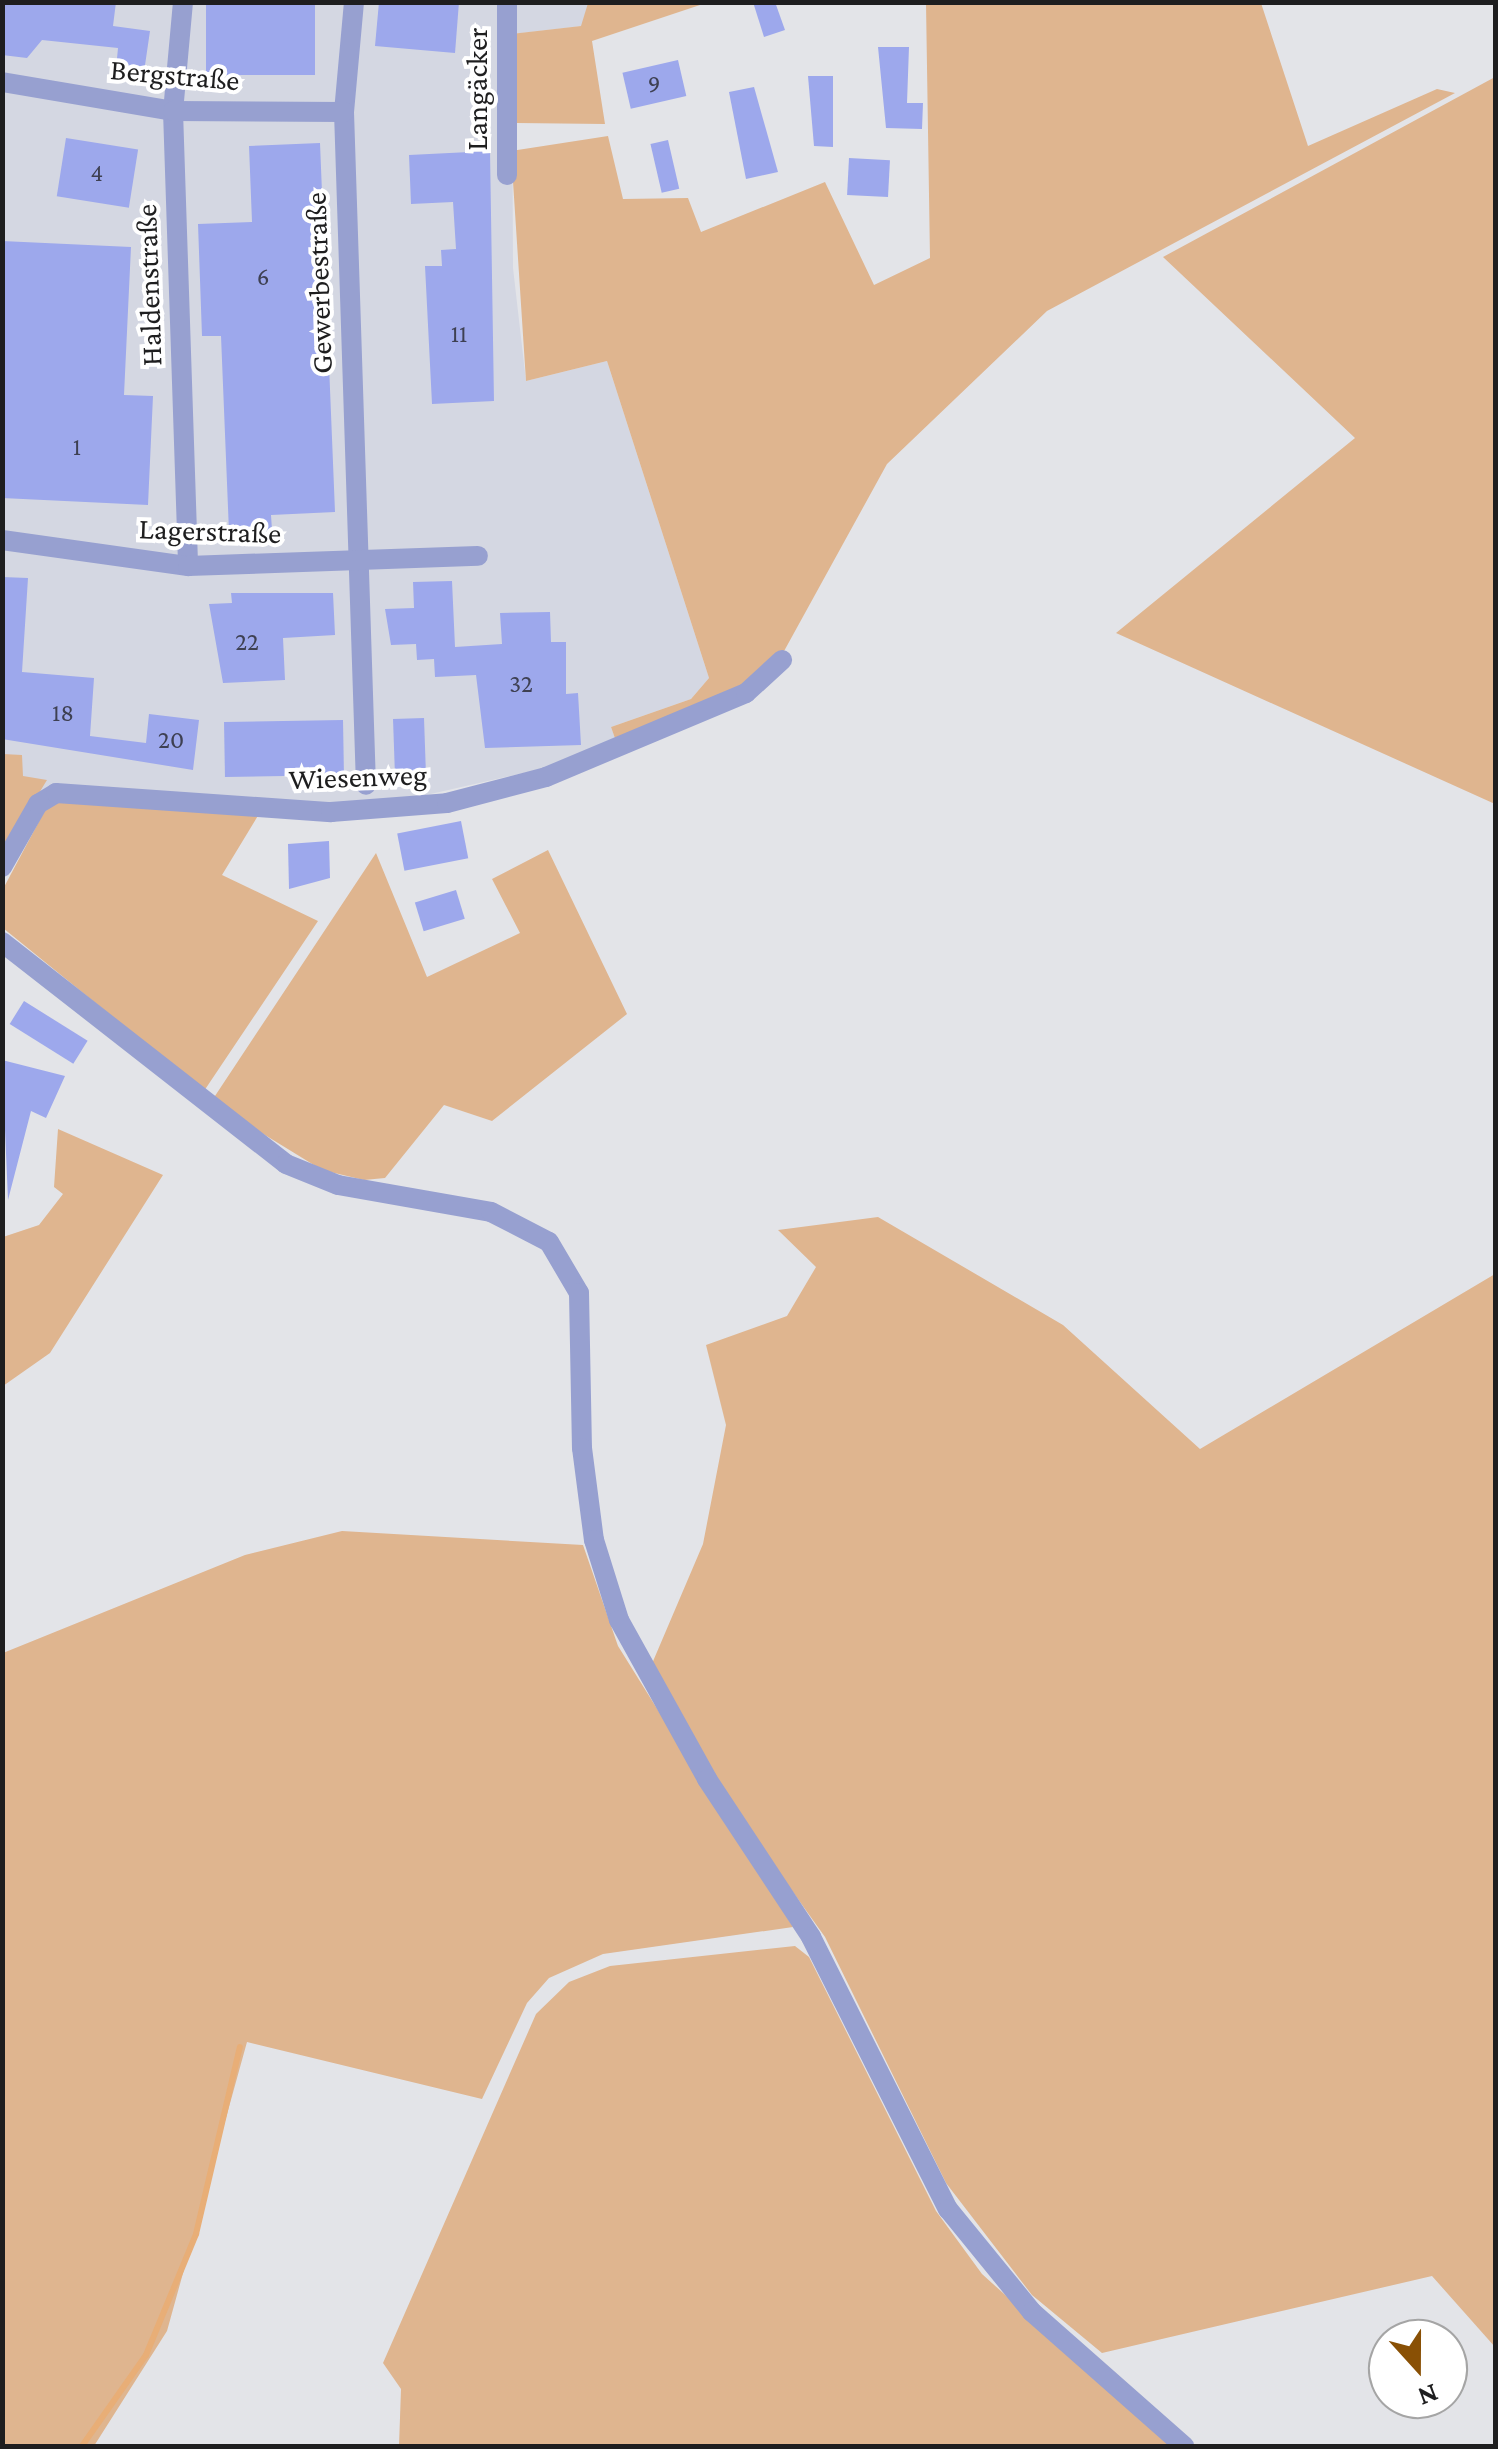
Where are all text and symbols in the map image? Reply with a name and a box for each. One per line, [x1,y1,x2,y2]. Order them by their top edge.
street label: Langäcker [459,27,495,151]
street label: Bergstraße [109,51,241,99]
house number: 9 [648,69,660,99]
house number: 4 [91,158,103,188]
street label: Gewerbestraße [298,192,340,374]
street label: Haldenstraße [128,203,170,367]
house number: 6 [257,262,269,292]
house number: 11 [451,319,467,349]
house number: 1 [73,432,81,462]
street label: Lagerstraße [138,511,282,551]
house number: 22 [235,627,259,657]
house number: 32 [509,669,533,699]
house number: 18 [52,698,74,728]
house number: 20 [158,725,184,755]
street label: Wiesenweg [288,757,428,797]
north arrow [1368,2319,1468,2419]
text: N [1414,2378,1443,2413]

